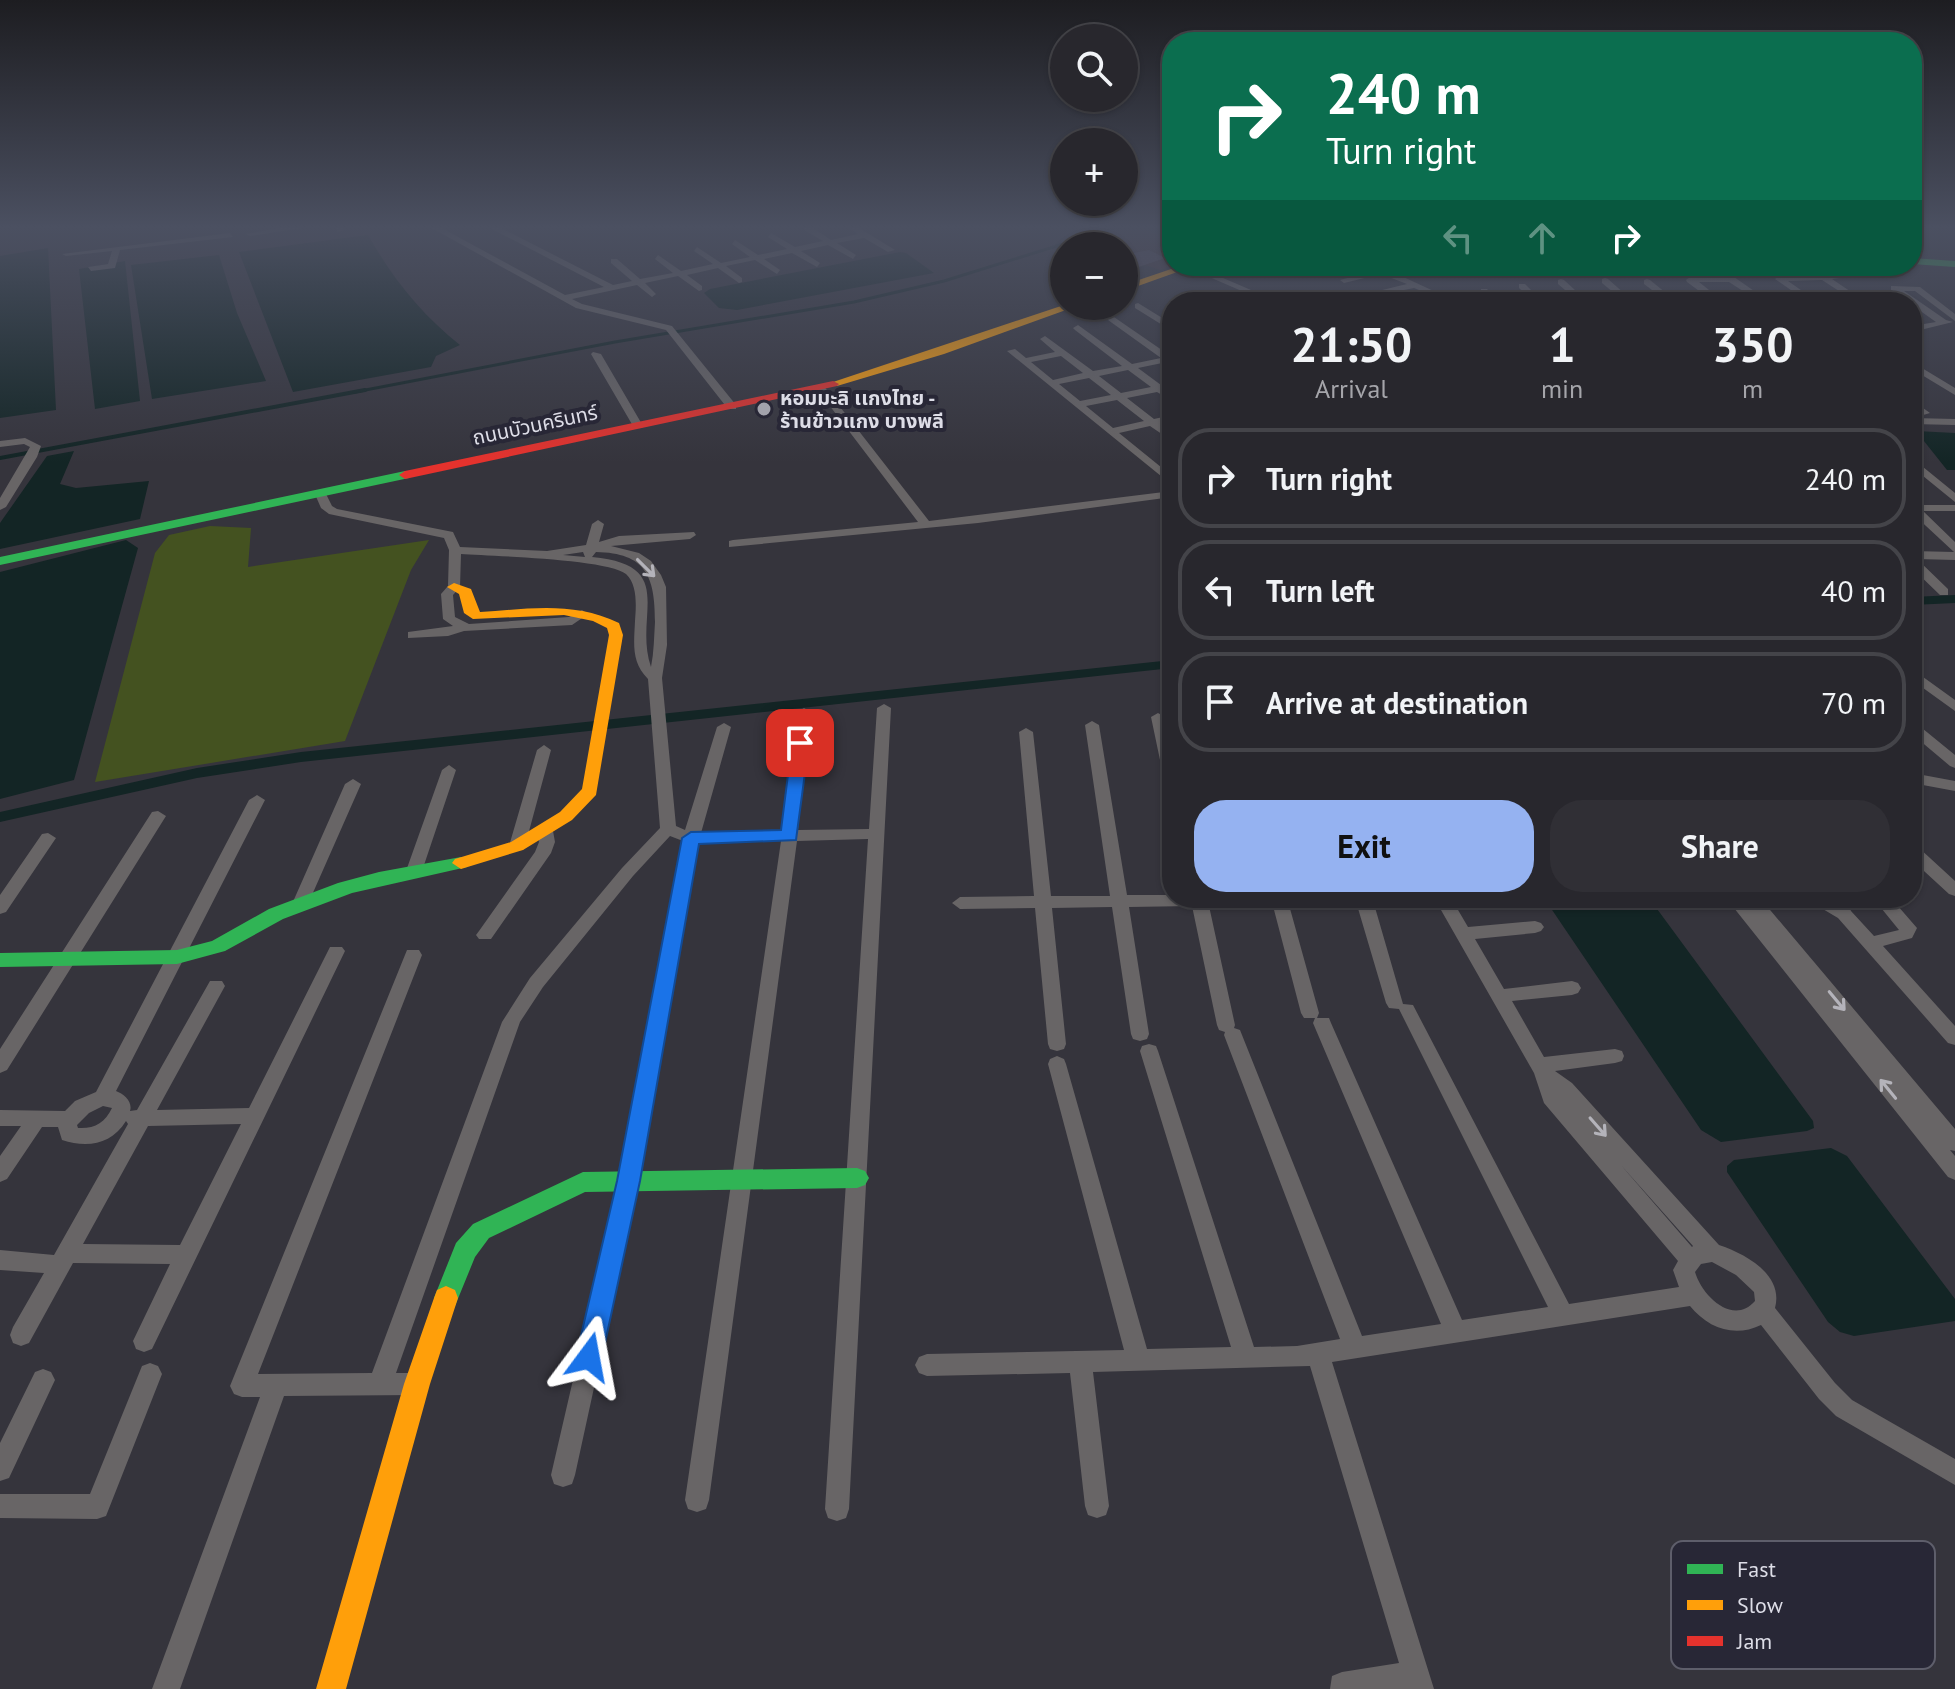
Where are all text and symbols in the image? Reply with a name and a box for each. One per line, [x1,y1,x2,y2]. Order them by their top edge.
map controls [1050,24,1138,320]
button: search [1050,24,1138,112]
text: 240 m [1326,57,1481,129]
icon: right [1194,64,1298,168]
text: Turn right [1326,127,1476,174]
button: + [1050,128,1138,216]
icon: left [1436,216,1480,260]
icon: ahead [1520,216,1564,260]
icon: right [1604,216,1648,260]
button: − [1050,232,1138,320]
text: 21:50 [1291,313,1412,375]
text: 1 [1548,313,1576,375]
text: 350 [1712,313,1793,375]
text: Arrival [1315,372,1388,405]
text: min [1541,372,1583,405]
text: m [1742,372,1763,405]
place label: หอมมะลิ เเกงไทย - ร้านข้าวแกง บางพลี [780,385,944,434]
street label: ถนนบัวนครินทร์ [470,399,601,451]
marker: หอมมะลิ เเกงไทย - ร้านข้าวแกง บางพลี [755,400,773,418]
icon: right [1198,456,1242,500]
text: Turn right [1266,459,1392,498]
text: 240 m [1805,459,1886,498]
one-way arrow [637,558,656,578]
icon: left [1198,568,1242,612]
text: Turn left [1266,571,1374,610]
text: 40 m [1821,571,1886,610]
icon: arrive [1198,680,1242,724]
text: Arrive at destination [1266,683,1528,722]
text: 70 m [1821,683,1886,722]
pin [766,709,834,777]
icon: arrive [778,721,822,765]
button: Exit [1194,800,1534,892]
button: Share [1550,800,1890,892]
one-way arrow [1828,990,1846,1011]
one-way arrow [1879,1079,1897,1100]
one-way arrow [1589,1116,1607,1136]
position arrow [547,1315,631,1399]
legend [1671,1541,1935,1669]
text: Fast [1737,1555,1777,1583]
text: Slow [1737,1591,1783,1619]
text: Jam [1736,1627,1772,1655]

